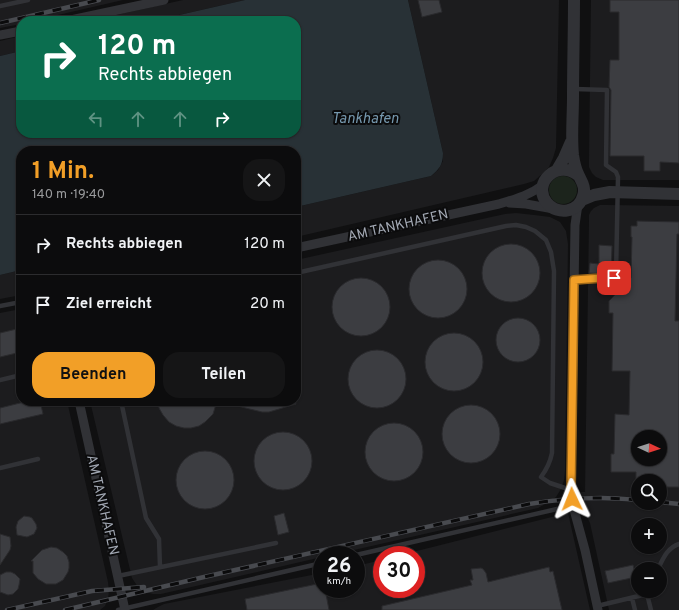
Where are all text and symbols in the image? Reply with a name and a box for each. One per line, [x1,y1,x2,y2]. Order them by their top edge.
text: 120 m [98,29,176,65]
icon: right [32,32,84,84]
text: Rechts abbiegen [98,64,232,87]
icon: left [85,108,107,130]
icon: ahead [127,108,149,130]
icon: ahead [169,108,191,130]
icon: right [211,108,233,130]
water label: Tankhafen [331,110,399,129]
text: 1 Min. [32,157,94,187]
button: close [243,159,285,201]
text: 140 m · 19:40 [32,187,105,203]
street label: AM TANKHAFEN [346,206,450,246]
icon: right [32,234,54,256]
text: Rechts abbiegen [66,235,183,254]
text: 120 m [244,235,285,254]
pin [597,261,631,295]
icon: arrive [603,267,625,289]
icon: arrive [32,294,54,316]
text: Ziel erreicht [66,295,152,314]
text: 20 m [250,295,285,314]
button: Beenden [32,352,155,398]
button: Teilen [163,352,285,398]
north arrow [631,430,667,466]
map controls [631,430,667,598]
street label: AM TANKHAFEN [82,453,122,557]
button: search [631,474,667,510]
position arrow [551,478,593,520]
button: + [631,518,667,554]
speed limit sign: 30 [373,546,425,598]
text: 26 [327,554,351,580]
button: − [631,562,667,598]
text: km/h [327,575,351,588]

